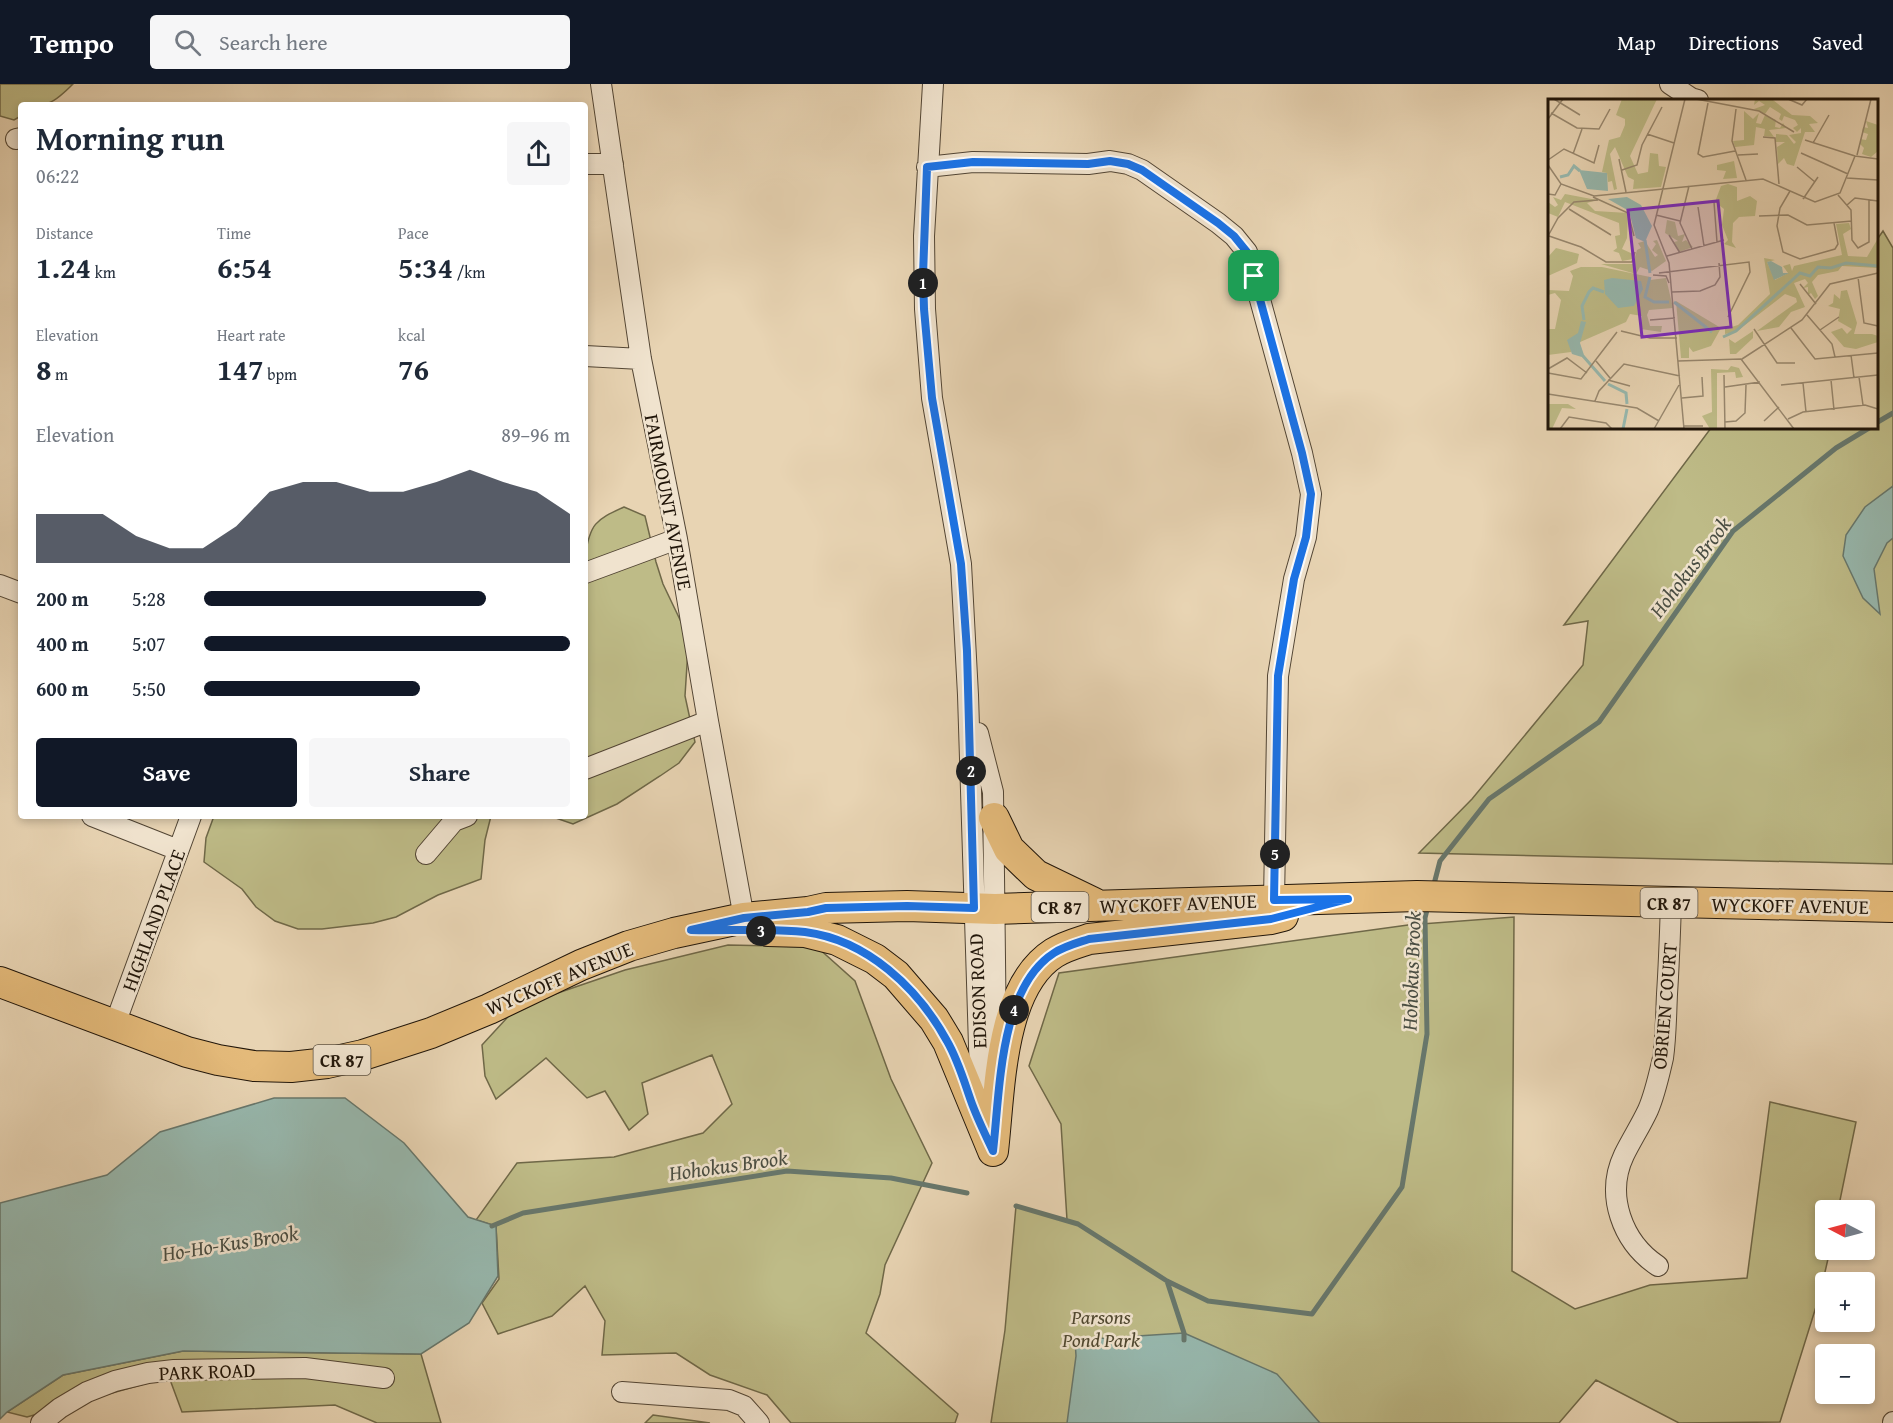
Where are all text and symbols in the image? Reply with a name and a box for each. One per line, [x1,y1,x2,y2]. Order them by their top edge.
search box [150,15,570,69]
text: Tempo [30,22,114,63]
icon: search [171,26,204,59]
text: Search here [219,26,328,58]
text: Map [1617,27,1656,58]
text: Directions [1689,27,1779,58]
text: Saved [1812,27,1863,58]
inset map [1548,99,1878,429]
text: Morning run [36,114,225,162]
button: share [507,122,570,185]
text: 06:22 [36,161,79,190]
text: Distance [36,221,93,245]
text: Time [217,221,251,245]
text: Pace [398,221,429,245]
text: 1.24 [36,245,91,289]
text: 6:54 [217,245,272,289]
text: 5:34 [398,245,453,289]
pin [1228,250,1279,301]
icon: arrive [1237,259,1270,292]
text: km [91,260,116,284]
text: /km [453,260,485,284]
pin: 1 [908,268,938,298]
text: 1 [919,271,927,295]
text: Elevation [36,323,99,347]
text: Heart rate [217,323,286,347]
text: kcal [398,323,425,347]
text: 8 [36,347,52,391]
text: 147 [217,347,264,391]
text: 76 [398,347,429,391]
text: m [52,362,68,386]
text: bpm [264,362,297,386]
street label: FAIRMOUNT AVENUE [638,412,700,592]
text: Elevation [36,420,114,449]
text: 89–96 m [501,420,570,449]
water label: Hohokus Brook [1641,510,1739,625]
text: 200 m [36,584,89,613]
text: 5:28 [132,584,166,613]
text: 400 m [36,629,89,658]
text: 5:07 [132,629,166,658]
text: 600 m [36,674,89,703]
text: 5:50 [132,674,166,703]
button: Save [36,738,297,807]
button: Share [309,738,570,807]
pin: 2 [956,756,986,786]
text: 2 [967,759,975,783]
pin: 5 [1260,839,1290,869]
text: 5 [1271,842,1279,866]
street label: HIGHLAND PLACE [114,845,192,995]
street label: WYCKOFF AVENUE [1099,886,1257,920]
road number: CR 87 [1640,888,1698,918]
street label: WYCKOFF AVENUE [1711,889,1869,921]
road number: CR 87 [1032,892,1088,922]
water label: Hohokus Brook [1393,910,1429,1032]
pin: 3 [746,916,776,946]
text: 3 [757,919,765,943]
street label: EDISON ROAD [960,933,994,1049]
street label: WYCKOFF AVENUE [481,934,637,1022]
street label: OBRIEN COURT [1644,941,1684,1071]
pin: 4 [999,995,1029,1025]
text: 4 [1010,998,1018,1022]
road number: CR 87 [314,1045,370,1075]
water label: Hohokus Brook [666,1141,790,1189]
north arrow [1815,1200,1875,1260]
map controls [1815,1200,1875,1404]
water label: Ho-Ho-Kus Brook [159,1217,301,1269]
button: + [1815,1272,1875,1332]
park label: Parsons Pond Park [1061,1302,1141,1354]
button: − [1815,1344,1875,1404]
street label: PARK ROAD [158,1355,256,1387]

